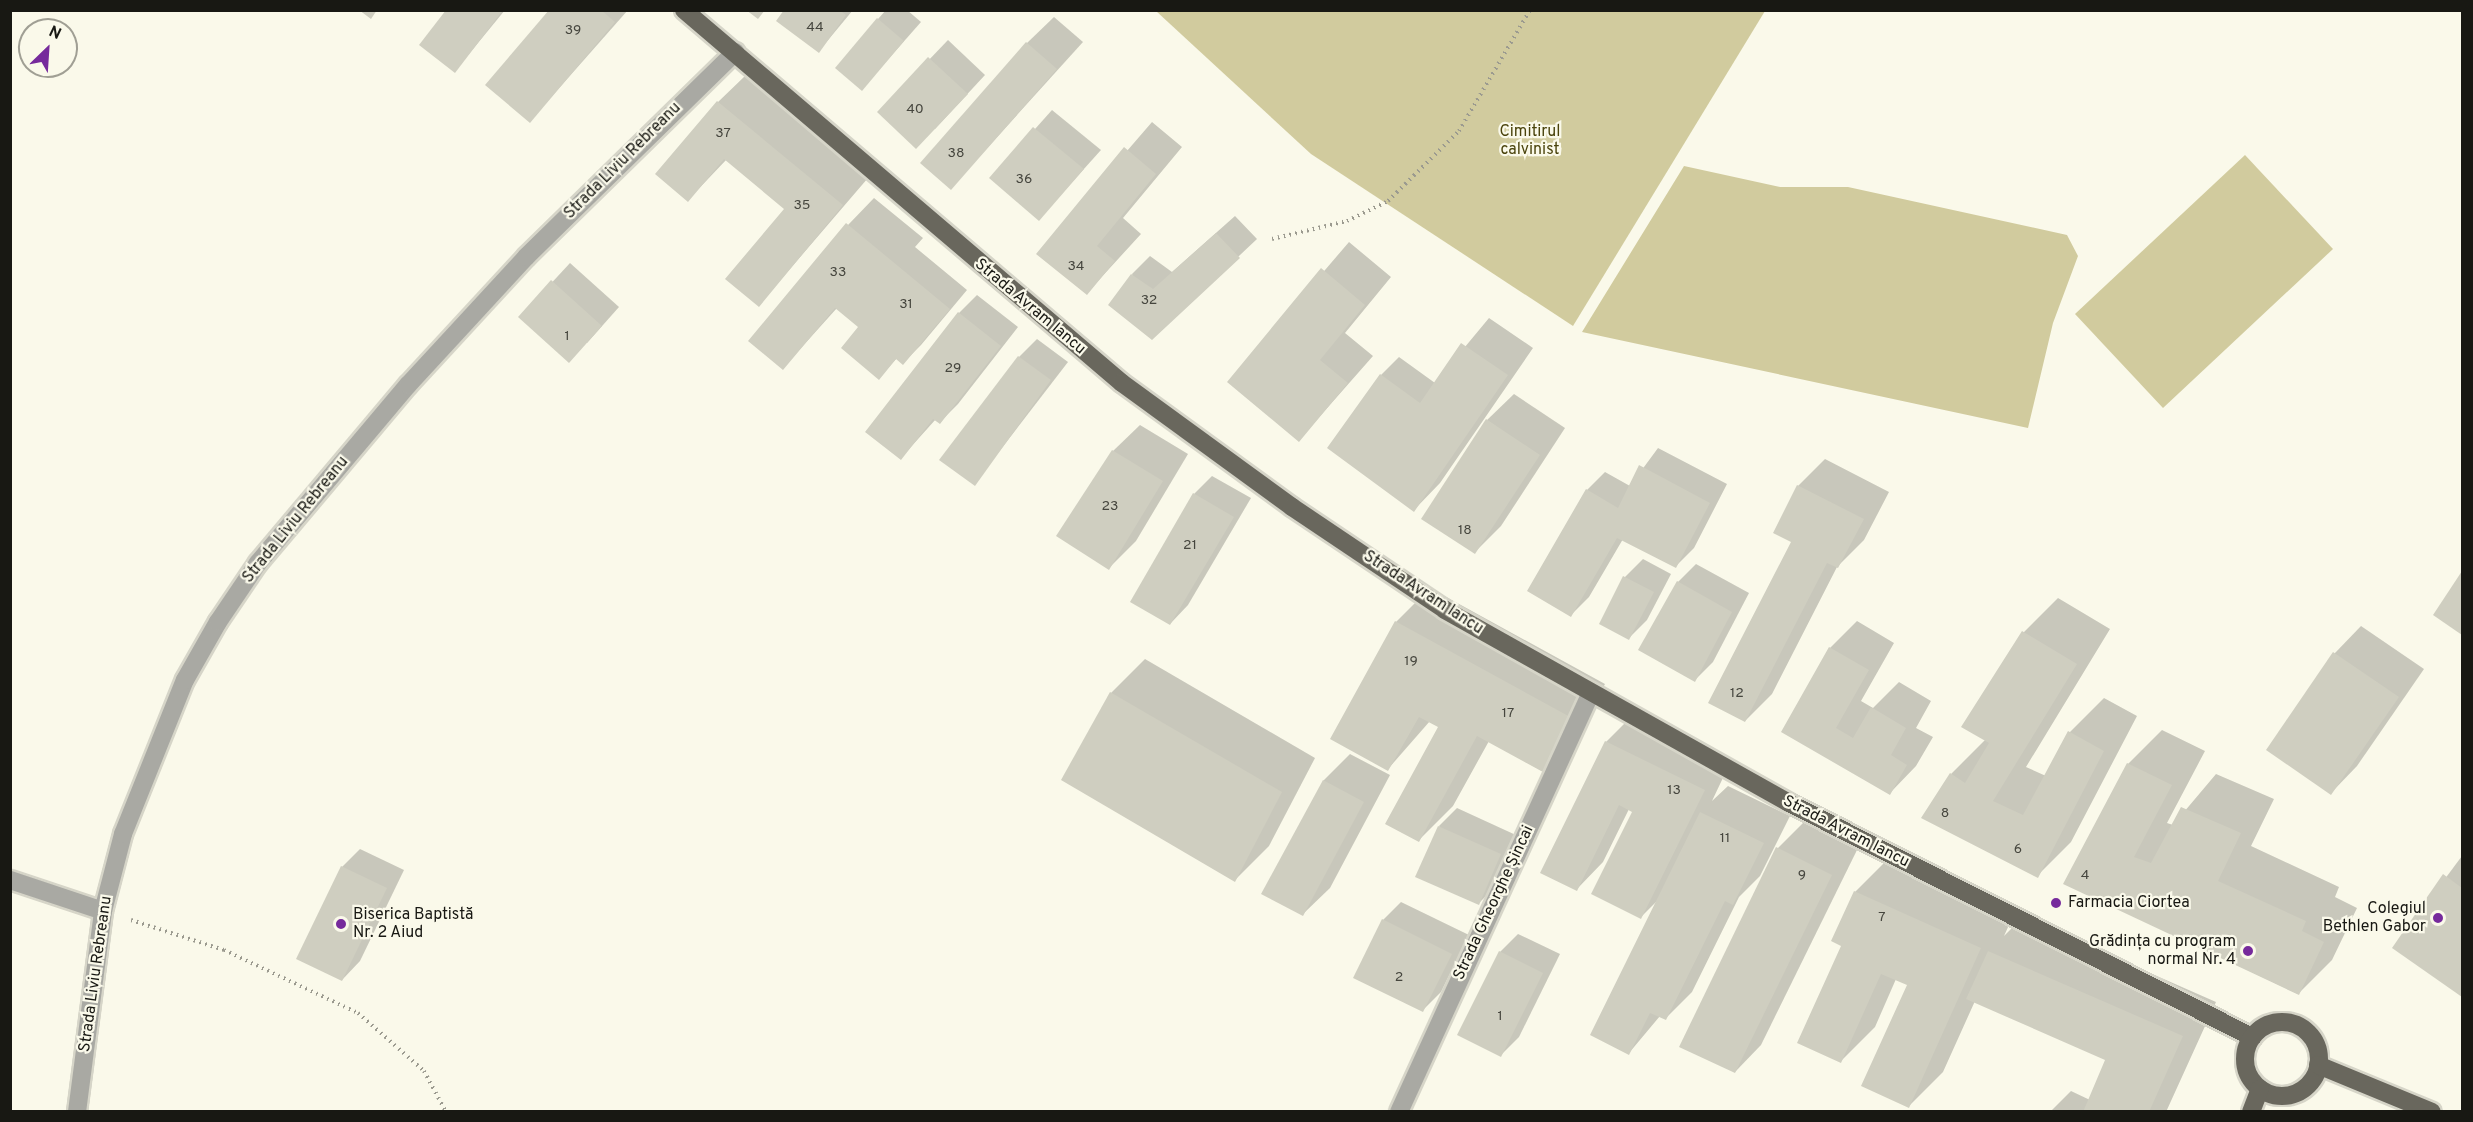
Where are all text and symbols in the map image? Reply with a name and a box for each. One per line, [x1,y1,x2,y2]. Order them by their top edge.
north arrow [18,18,78,78]
house number: 44 [806,20,824,36]
text: N [45,22,64,45]
house number: 39 [565,23,581,39]
street label: Strada Liviu Rebreanu [561,99,685,223]
house number: 40 [906,102,924,118]
park label: Cimitirul calvinist [1499,122,1561,160]
house number: 37 [715,126,731,142]
house number: 38 [948,146,964,162]
house number: 36 [1016,172,1032,188]
house number: 35 [793,198,811,214]
street label: Strada Avram Iancu [970,255,1090,359]
house number: 34 [1067,259,1085,275]
house number: 33 [830,265,846,281]
house number: 32 [1141,293,1157,309]
house number: 31 [899,297,913,313]
house number: 1 [564,329,570,345]
house number: 29 [945,361,961,377]
street label: Strada Liviu Rebreanu [239,453,353,587]
house number: 23 [1102,499,1118,515]
house number: 18 [1458,523,1472,539]
house number: 21 [1183,538,1197,554]
street label: Strada Avram Iancu [1359,547,1487,639]
house number: 19 [1404,654,1418,670]
house number: 12 [1730,686,1744,702]
house number: 17 [1502,706,1514,722]
house number: 13 [1667,783,1681,799]
street label: Strada Avram Iancu [1779,792,1913,872]
house number: 8 [1941,806,1949,822]
street label: Strada Gheorghe Șincai [1450,823,1538,983]
house number: 11 [1720,831,1730,847]
house number: 6 [2014,842,2022,858]
house number: 9 [1798,868,1806,884]
house number: 4 [2081,868,2089,884]
place label: Farmacia Ciortea [2068,893,2190,913]
street label: Strada Liviu Rebreanu [76,895,116,1053]
marker: Farmacia Ciortea [2049,896,2063,910]
place label: Colegiul Bethlen Gabor [2323,899,2426,937]
place label: Biserica Baptistă Nr. 2 Aiud [353,905,473,943]
house number: 7 [1878,910,1886,926]
marker: Colegiul Bethlen Gabor [2431,911,2445,925]
marker: Biserica Baptistă Nr. 2 Aiud [334,917,348,931]
place label: Grădința cu program normal Nr. 4 [2089,932,2236,970]
marker: Grădința cu program normal Nr. 4 [2241,944,2255,958]
house number: 2 [1395,970,1403,986]
house number: 1 [1497,1009,1503,1025]

